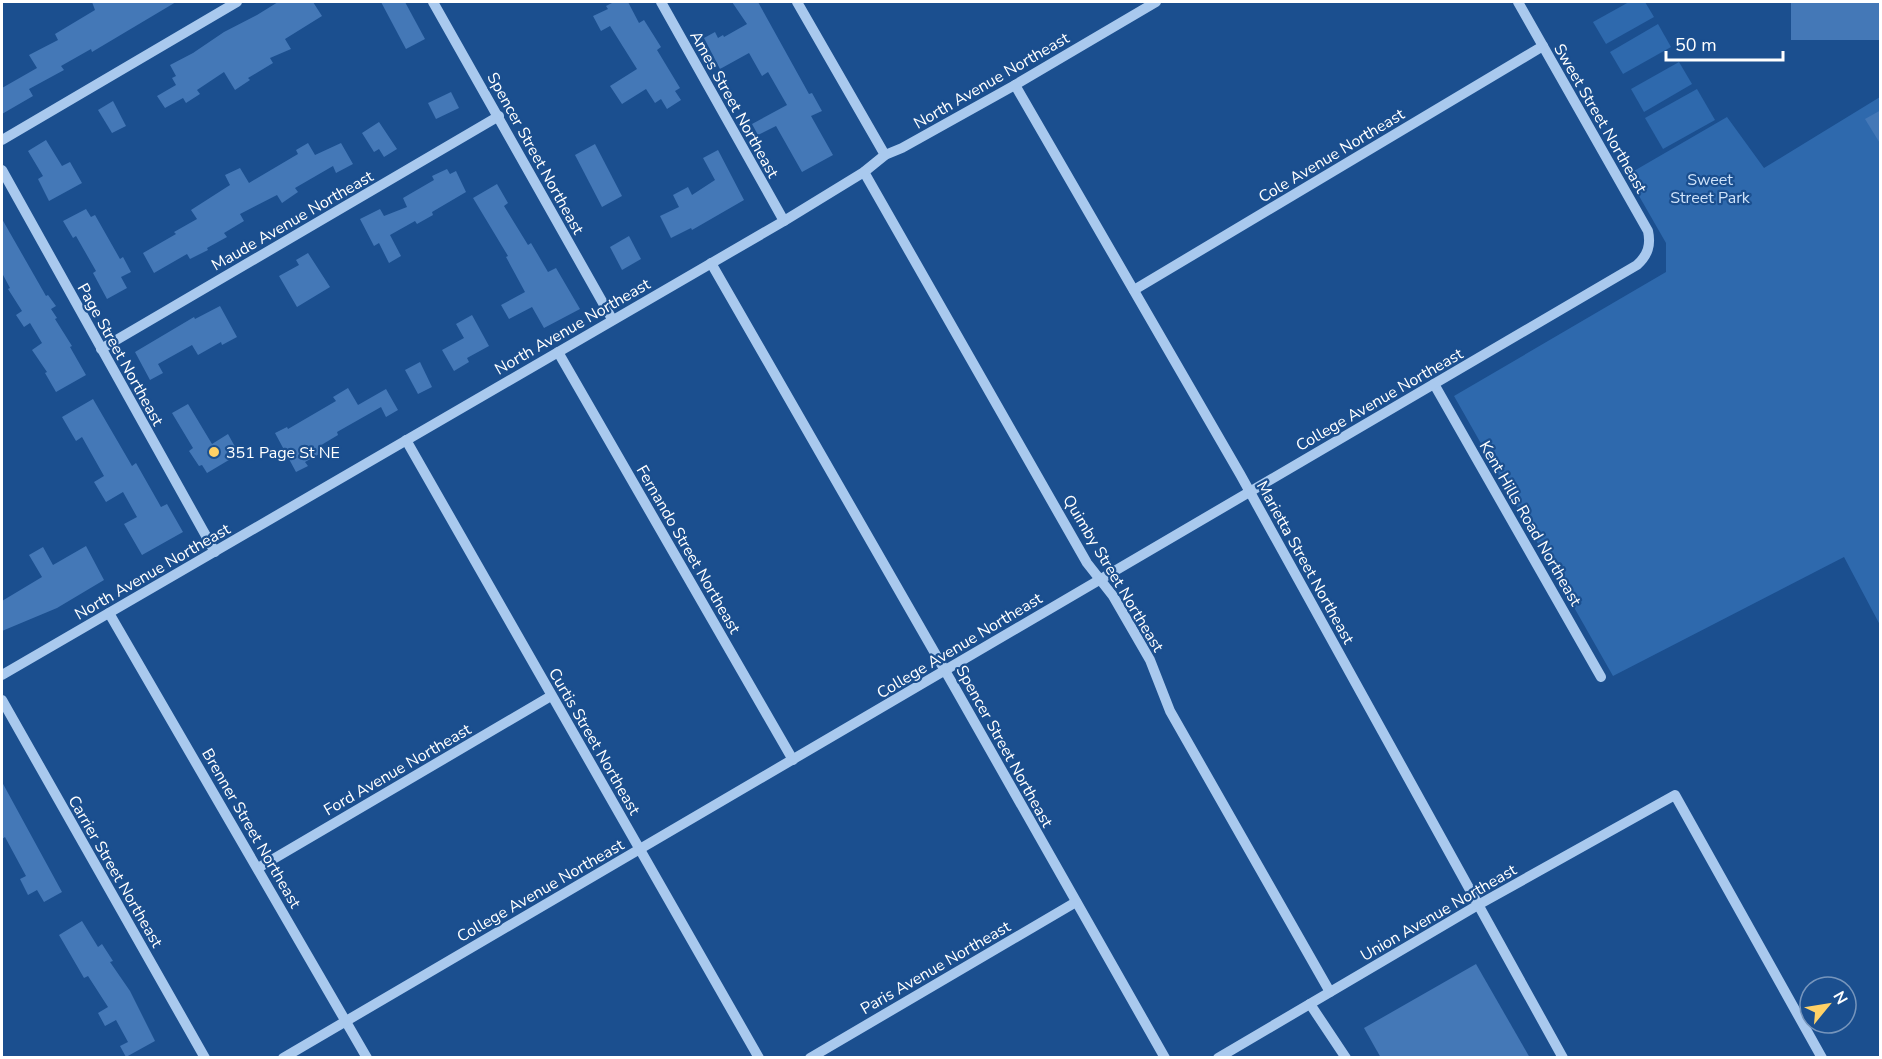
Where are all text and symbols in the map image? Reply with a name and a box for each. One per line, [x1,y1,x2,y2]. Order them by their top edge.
scale bar [1666,24,1783,62]
street label: Ames Street Northeast [684,27,784,182]
street label: North Avenue Northeast [910,27,1074,134]
text: 50 m [1675,33,1717,57]
street label: Sweet Street Northeast [1548,40,1652,198]
street label: Spencer Street Northeast [481,69,589,239]
street label: Cole Avenue Northeast [1254,103,1409,208]
street label: Maude Avenue Northeast [208,165,378,276]
park label: Sweet Street Park [1670,169,1751,209]
street label: North Avenue Northeast [491,273,655,380]
street label: Page Street Northeast [72,279,169,430]
street label: College Avenue Northeast [1292,343,1467,457]
street label: Kent Hills Road Northeast [1474,437,1587,610]
place label: 351 Page St NE [226,442,340,464]
marker: 351 Page St NE [207,445,221,459]
street label: Fernando Street Northeast [631,461,746,638]
street label: Marietta Street Northeast [1251,477,1359,648]
street label: Quimby Street Northeast [1057,491,1169,657]
street label: North Avenue Northeast [71,518,235,625]
street label: College Avenue Northeast [873,587,1047,704]
street label: Spencer Street Northeast [950,662,1058,832]
street label: Curtis Street Northeast [543,664,645,819]
street label: Ford Avenue Northeast [320,718,476,821]
street label: Brenner Street Northeast [196,745,306,913]
street label: Carrier Street Northeast [63,791,168,952]
street label: College Avenue Northeast [453,834,628,948]
street label: Union Avenue Northeast [1356,859,1521,967]
street label: Paris Avenue Northeast [856,916,1015,1020]
north arrow [1798,975,1858,1035]
text: N [1828,987,1853,1009]

